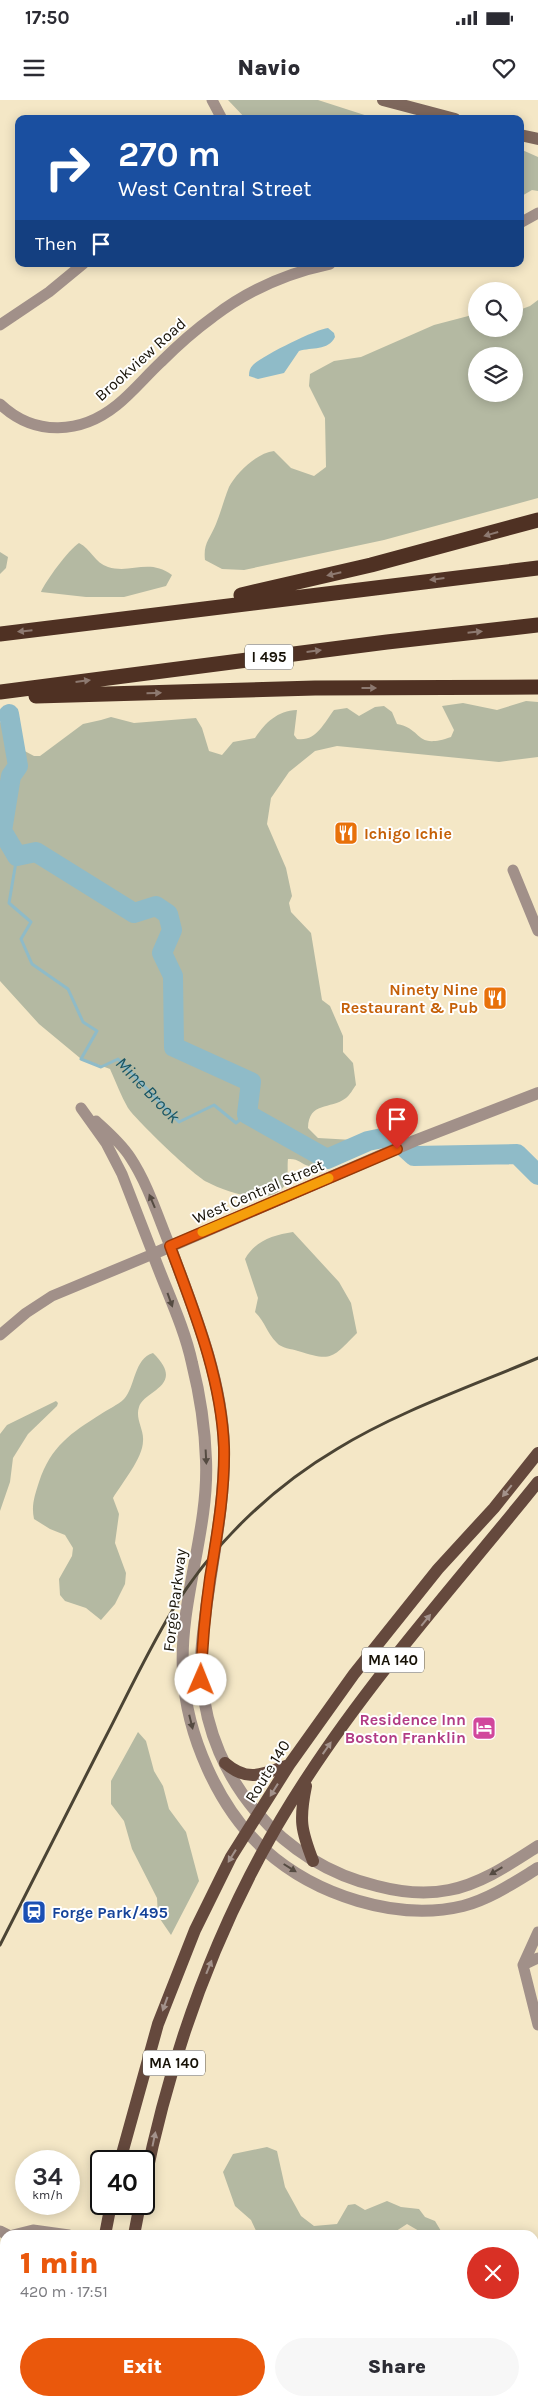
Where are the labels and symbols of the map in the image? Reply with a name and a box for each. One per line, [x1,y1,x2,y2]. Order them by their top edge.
street label: Brookview Road [91,314,190,405]
one-way arrow [484,530,499,538]
one-way arrow [326,570,341,578]
one-way arrow [429,575,445,583]
one-way arrow [16,627,32,635]
one-way arrow [467,628,483,636]
road number: I 495 [245,644,293,670]
one-way arrow [306,647,322,655]
one-way arrow [75,677,91,685]
one-way arrow [361,684,377,692]
one-way arrow [146,689,162,697]
restaurant icon: Ichigo Ichie [333,820,359,846]
place label: Ichigo Ichie [364,824,452,843]
place label: Ninety Nine Restaurant & Pub [340,980,478,1017]
restaurant icon: Ninety Nine Restaurant & Pub [482,985,508,1011]
water label: Mine Brook [111,1052,185,1128]
pin [376,1098,418,1149]
street label: West Central Street [190,1155,327,1228]
one-way arrow [147,1194,155,1208]
one-way arrow [167,1292,174,1307]
one-way arrow [202,1450,210,1466]
one-way arrow [502,1484,513,1497]
street label: Forge Parkway [159,1547,190,1653]
one-way arrow [420,1614,431,1627]
road number: MA 140 [362,1648,424,1672]
position arrow [174,1653,226,1705]
place label: Residence Inn Boston Franklin [345,1710,466,1747]
one-way arrow [187,1715,195,1730]
hotel icon: Residence Inn Boston Franklin [471,1715,497,1741]
street label: Route 140 [241,1737,294,1806]
one-way arrow [321,1742,331,1755]
one-way arrow [269,1783,278,1796]
one-way arrow [227,1849,237,1862]
one-way arrow [283,1863,296,1873]
one-way arrow [490,1867,503,1876]
station icon: Forge Park/495 [21,1899,47,1925]
place label: Forge Park/495 [52,1903,168,1922]
one-way arrow [206,1960,213,1975]
one-way arrow [161,1997,169,2012]
road number: MA 140 [143,2050,205,2076]
one-way arrow [150,2130,158,2146]
speed limit sign: 40 [90,2150,155,2215]

